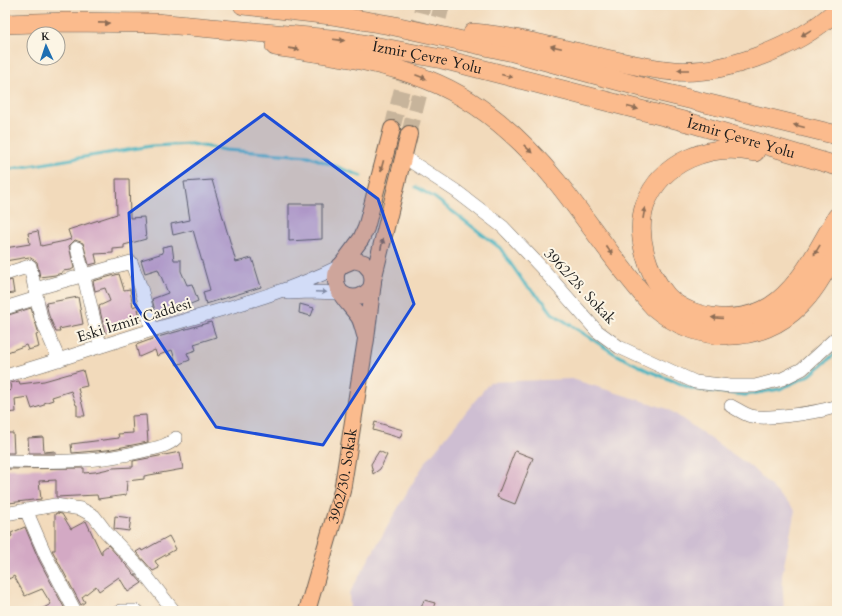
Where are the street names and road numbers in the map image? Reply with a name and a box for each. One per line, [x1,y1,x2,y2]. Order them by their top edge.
street label: İzmir Çevre Yolu [371,36,484,79]
street label: İzmir Çevre Yolu [685,112,798,163]
street label: 3962/28. Sokak [540,244,620,328]
street label: Eski İzmir Caddesi [74,293,194,347]
street label: 3962/30. Sokak [323,427,362,526]

